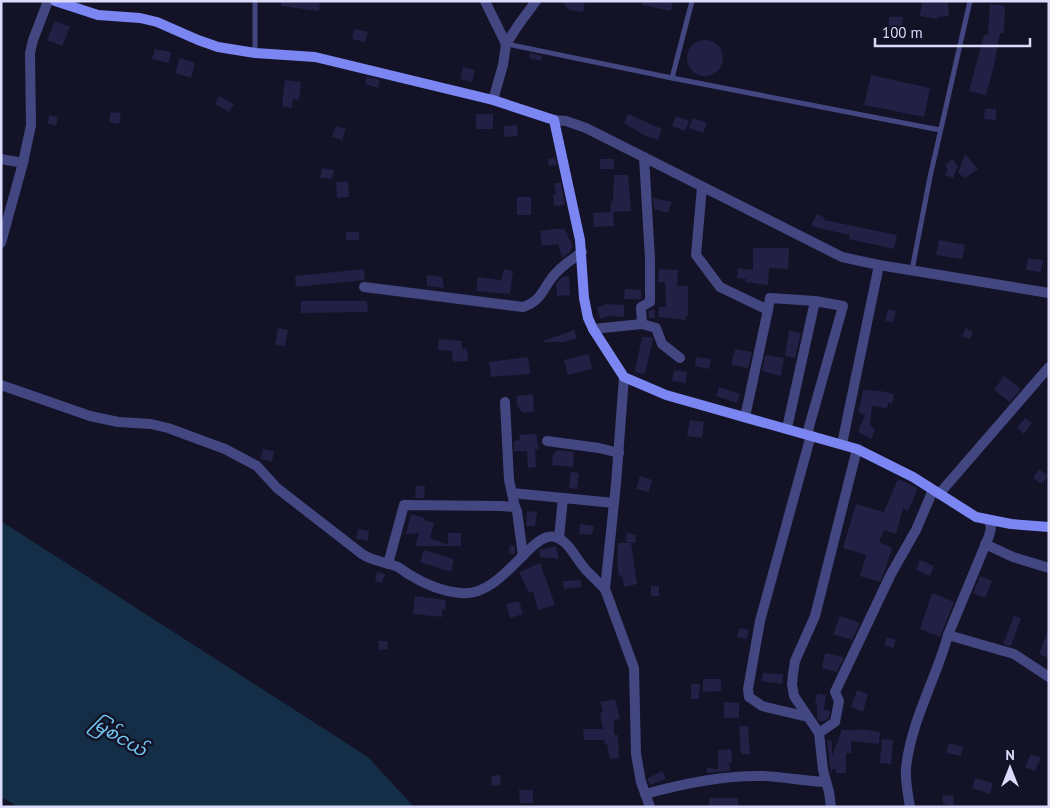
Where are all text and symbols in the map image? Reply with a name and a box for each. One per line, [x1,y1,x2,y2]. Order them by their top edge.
scale bar [875,15,1030,47]
text: 100 m [882,23,923,42]
water label: မြစ်ငယ် [85,710,153,766]
north arrow [985,743,1035,793]
text: N [1005,746,1015,764]

